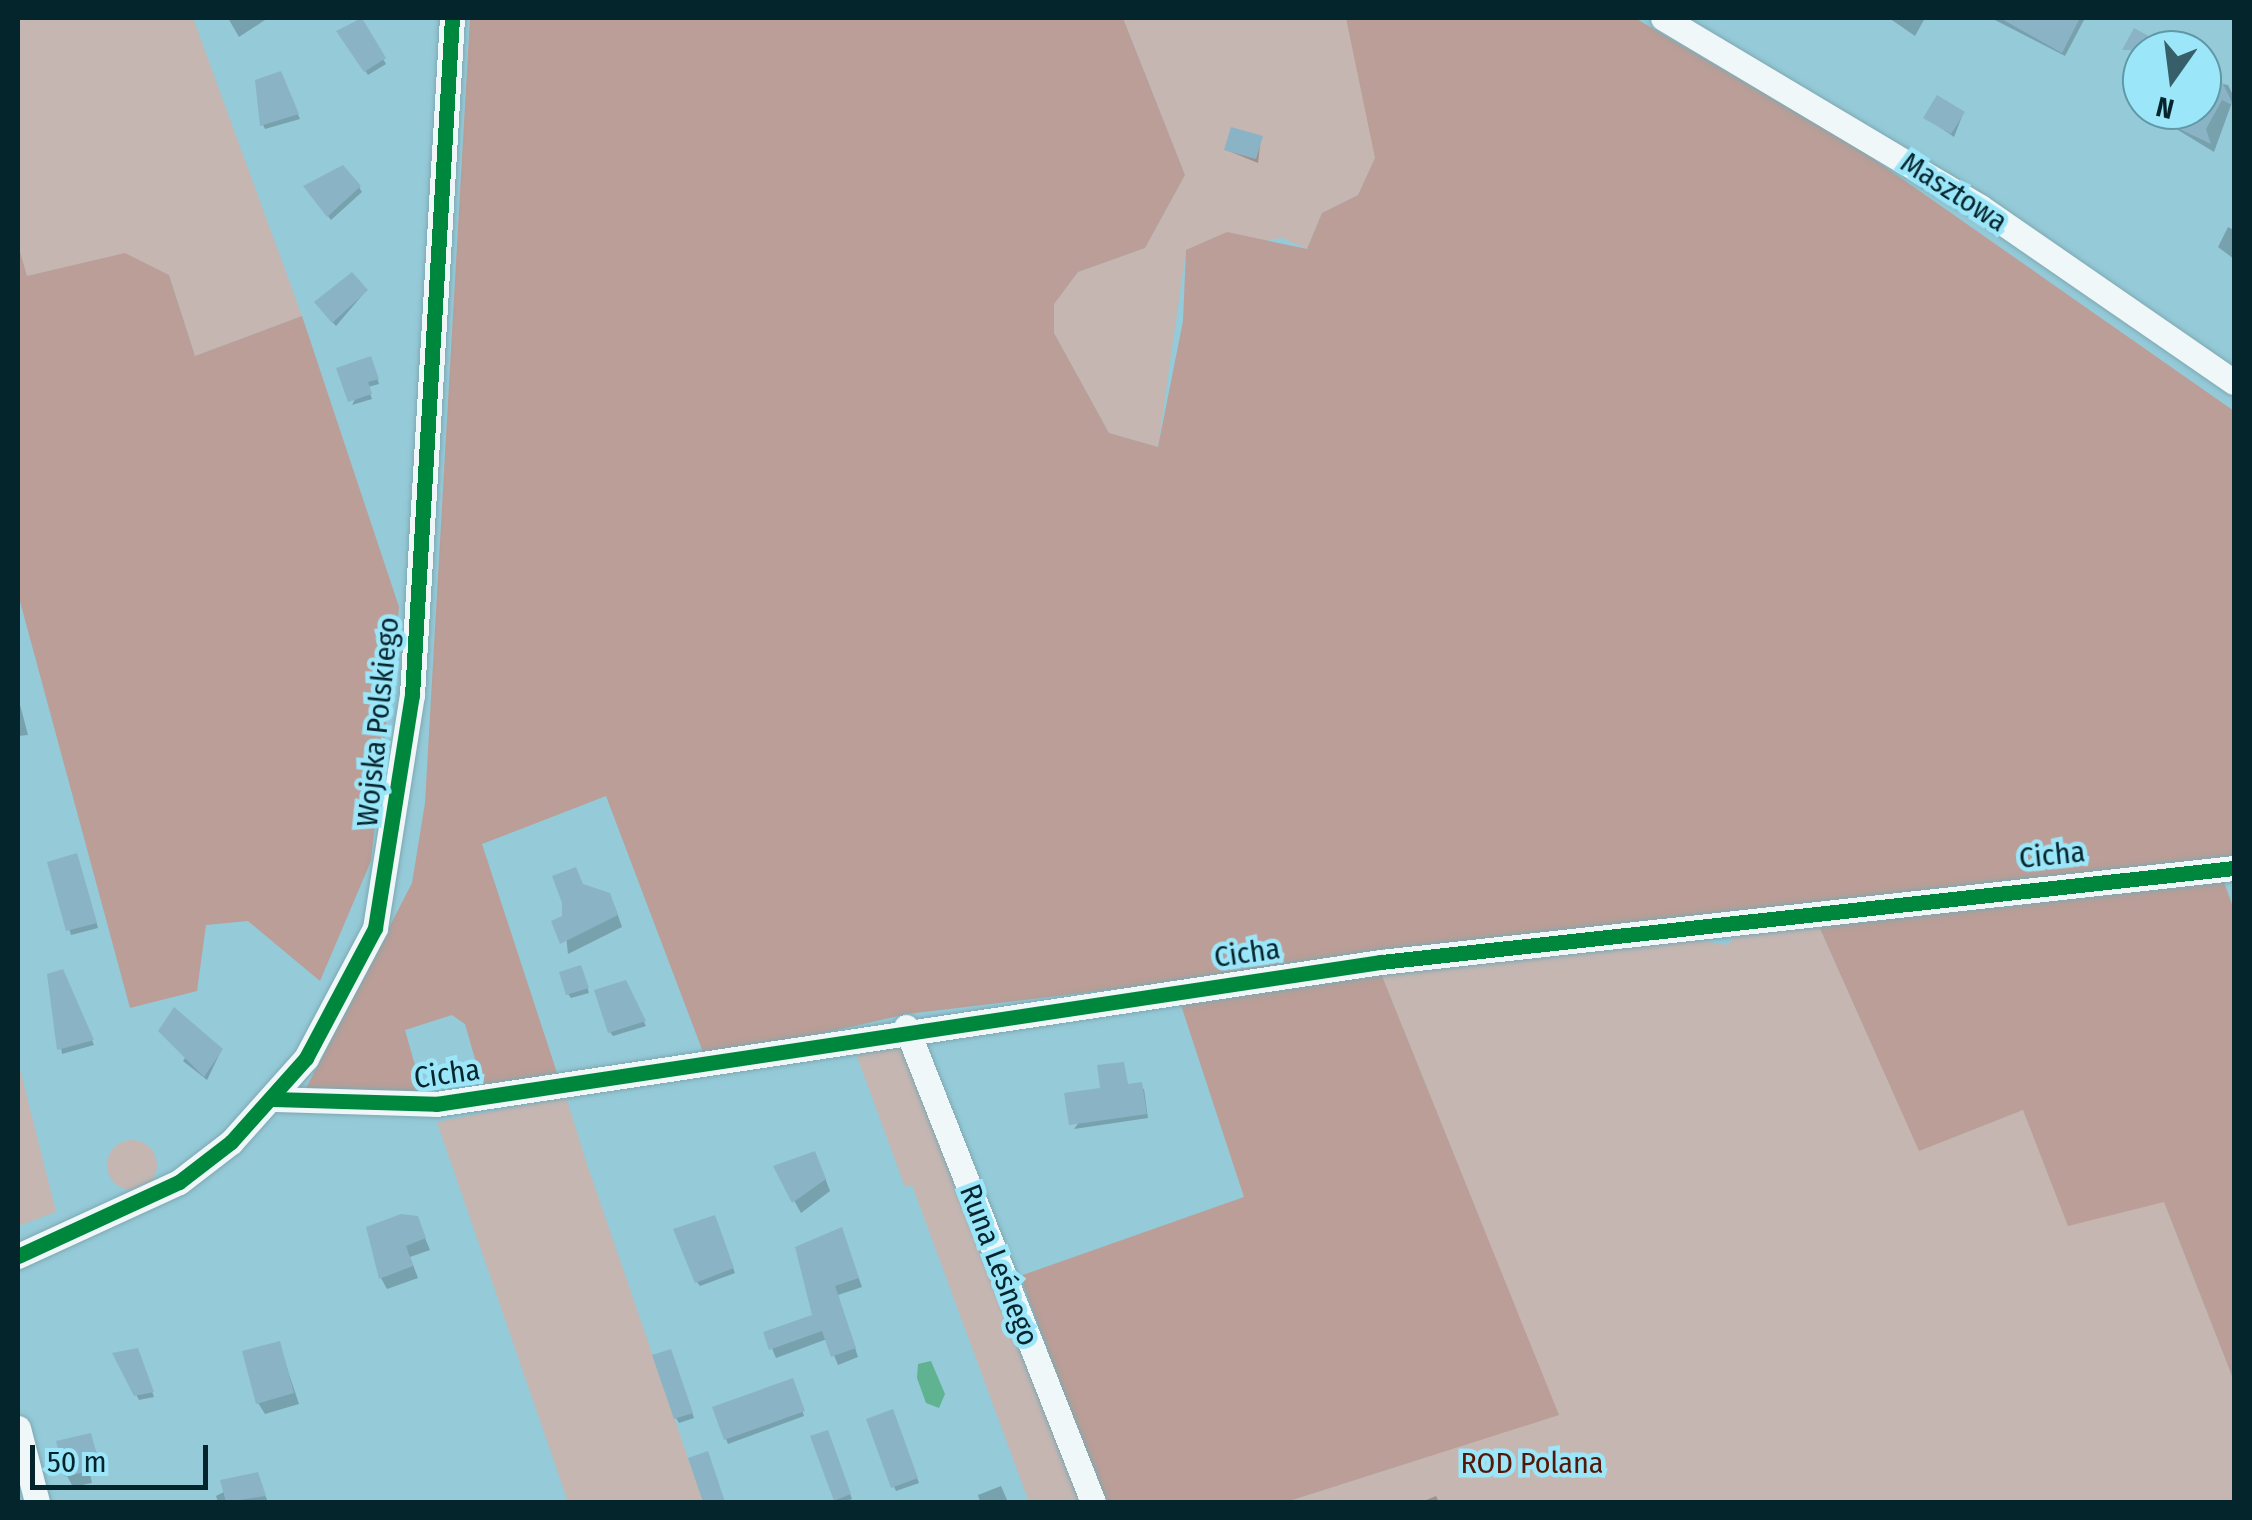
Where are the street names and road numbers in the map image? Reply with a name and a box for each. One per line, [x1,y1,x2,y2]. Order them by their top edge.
street label: Masztowa [1894,144,2014,240]
street label: Wojska Polskiego [349,615,407,829]
street label: Cicha [2017,834,2087,876]
street label: Cicha [1212,931,1282,975]
street label: Cicha [412,1052,482,1096]
street label: Runa Leśnego [952,1179,1046,1351]

